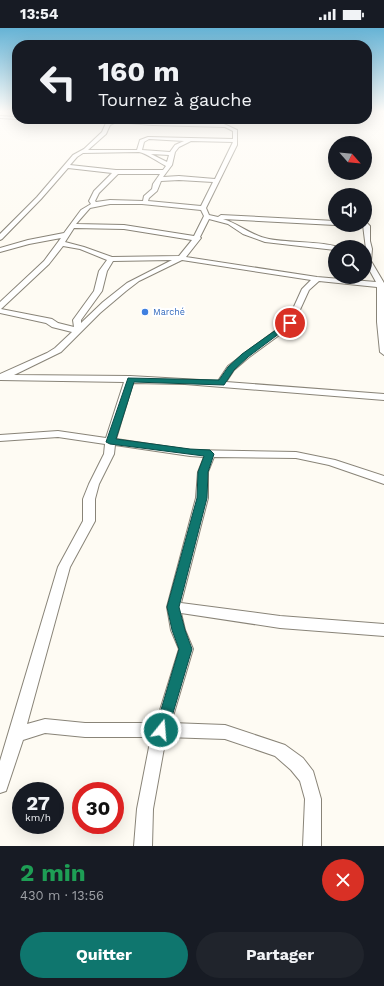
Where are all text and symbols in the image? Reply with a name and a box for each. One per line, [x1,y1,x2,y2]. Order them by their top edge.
text: 13:54 [20,5,58,23]
text: 160 m [98,55,180,88]
icon: left [32,56,84,108]
text: Tournez à gauche [98,89,252,110]
north arrow [328,136,372,180]
map controls [328,136,372,284]
button: sound [328,188,372,232]
button: search [328,240,372,284]
pin [273,306,307,340]
marker: Marché [140,307,150,317]
place label: Marché [153,307,185,317]
icon: arrive [279,312,301,334]
position arrow [140,709,182,751]
speed limit sign: 30 [72,782,124,834]
text: 27 [26,791,50,815]
text: km/h [25,812,51,823]
text: 2 min [20,859,86,887]
button: close [322,859,364,901]
text: 430 m · 13:56 [20,888,104,903]
button: Quitter [20,932,188,978]
button: Partager [196,932,364,978]

